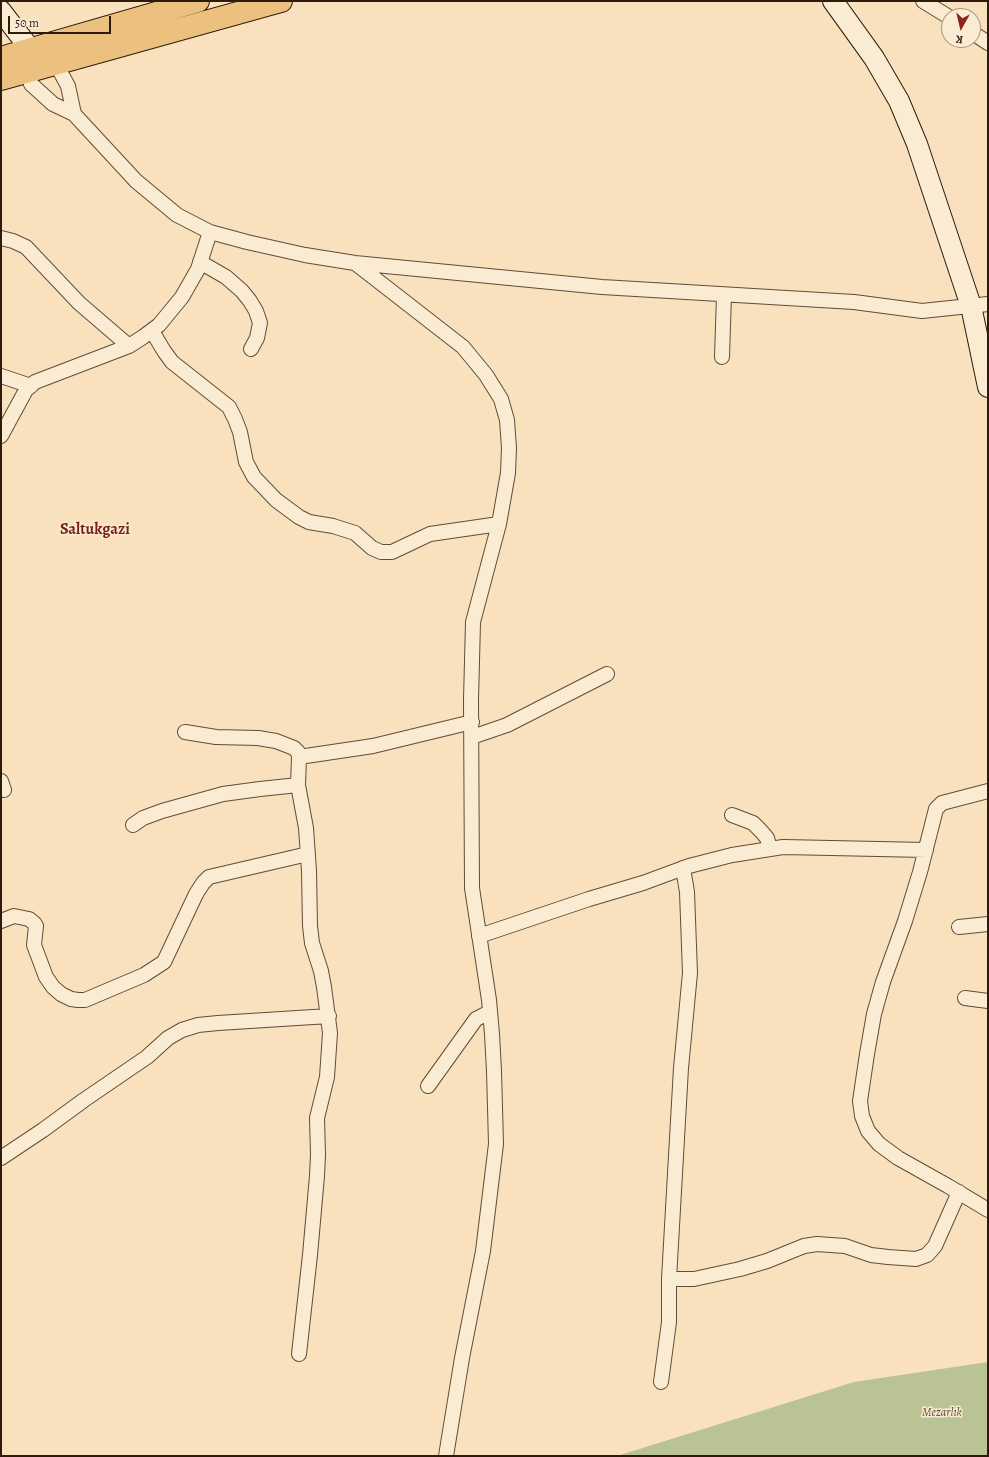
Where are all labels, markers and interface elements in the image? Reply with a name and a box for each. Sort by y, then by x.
scale bar [10,8,113,34]
north arrow [941,8,981,48]
text: 50 m [15,15,39,31]
text: K [955,31,964,47]
district label: Saltukgazi [60,520,130,540]
park label: Mezarlık [922,1406,962,1420]

